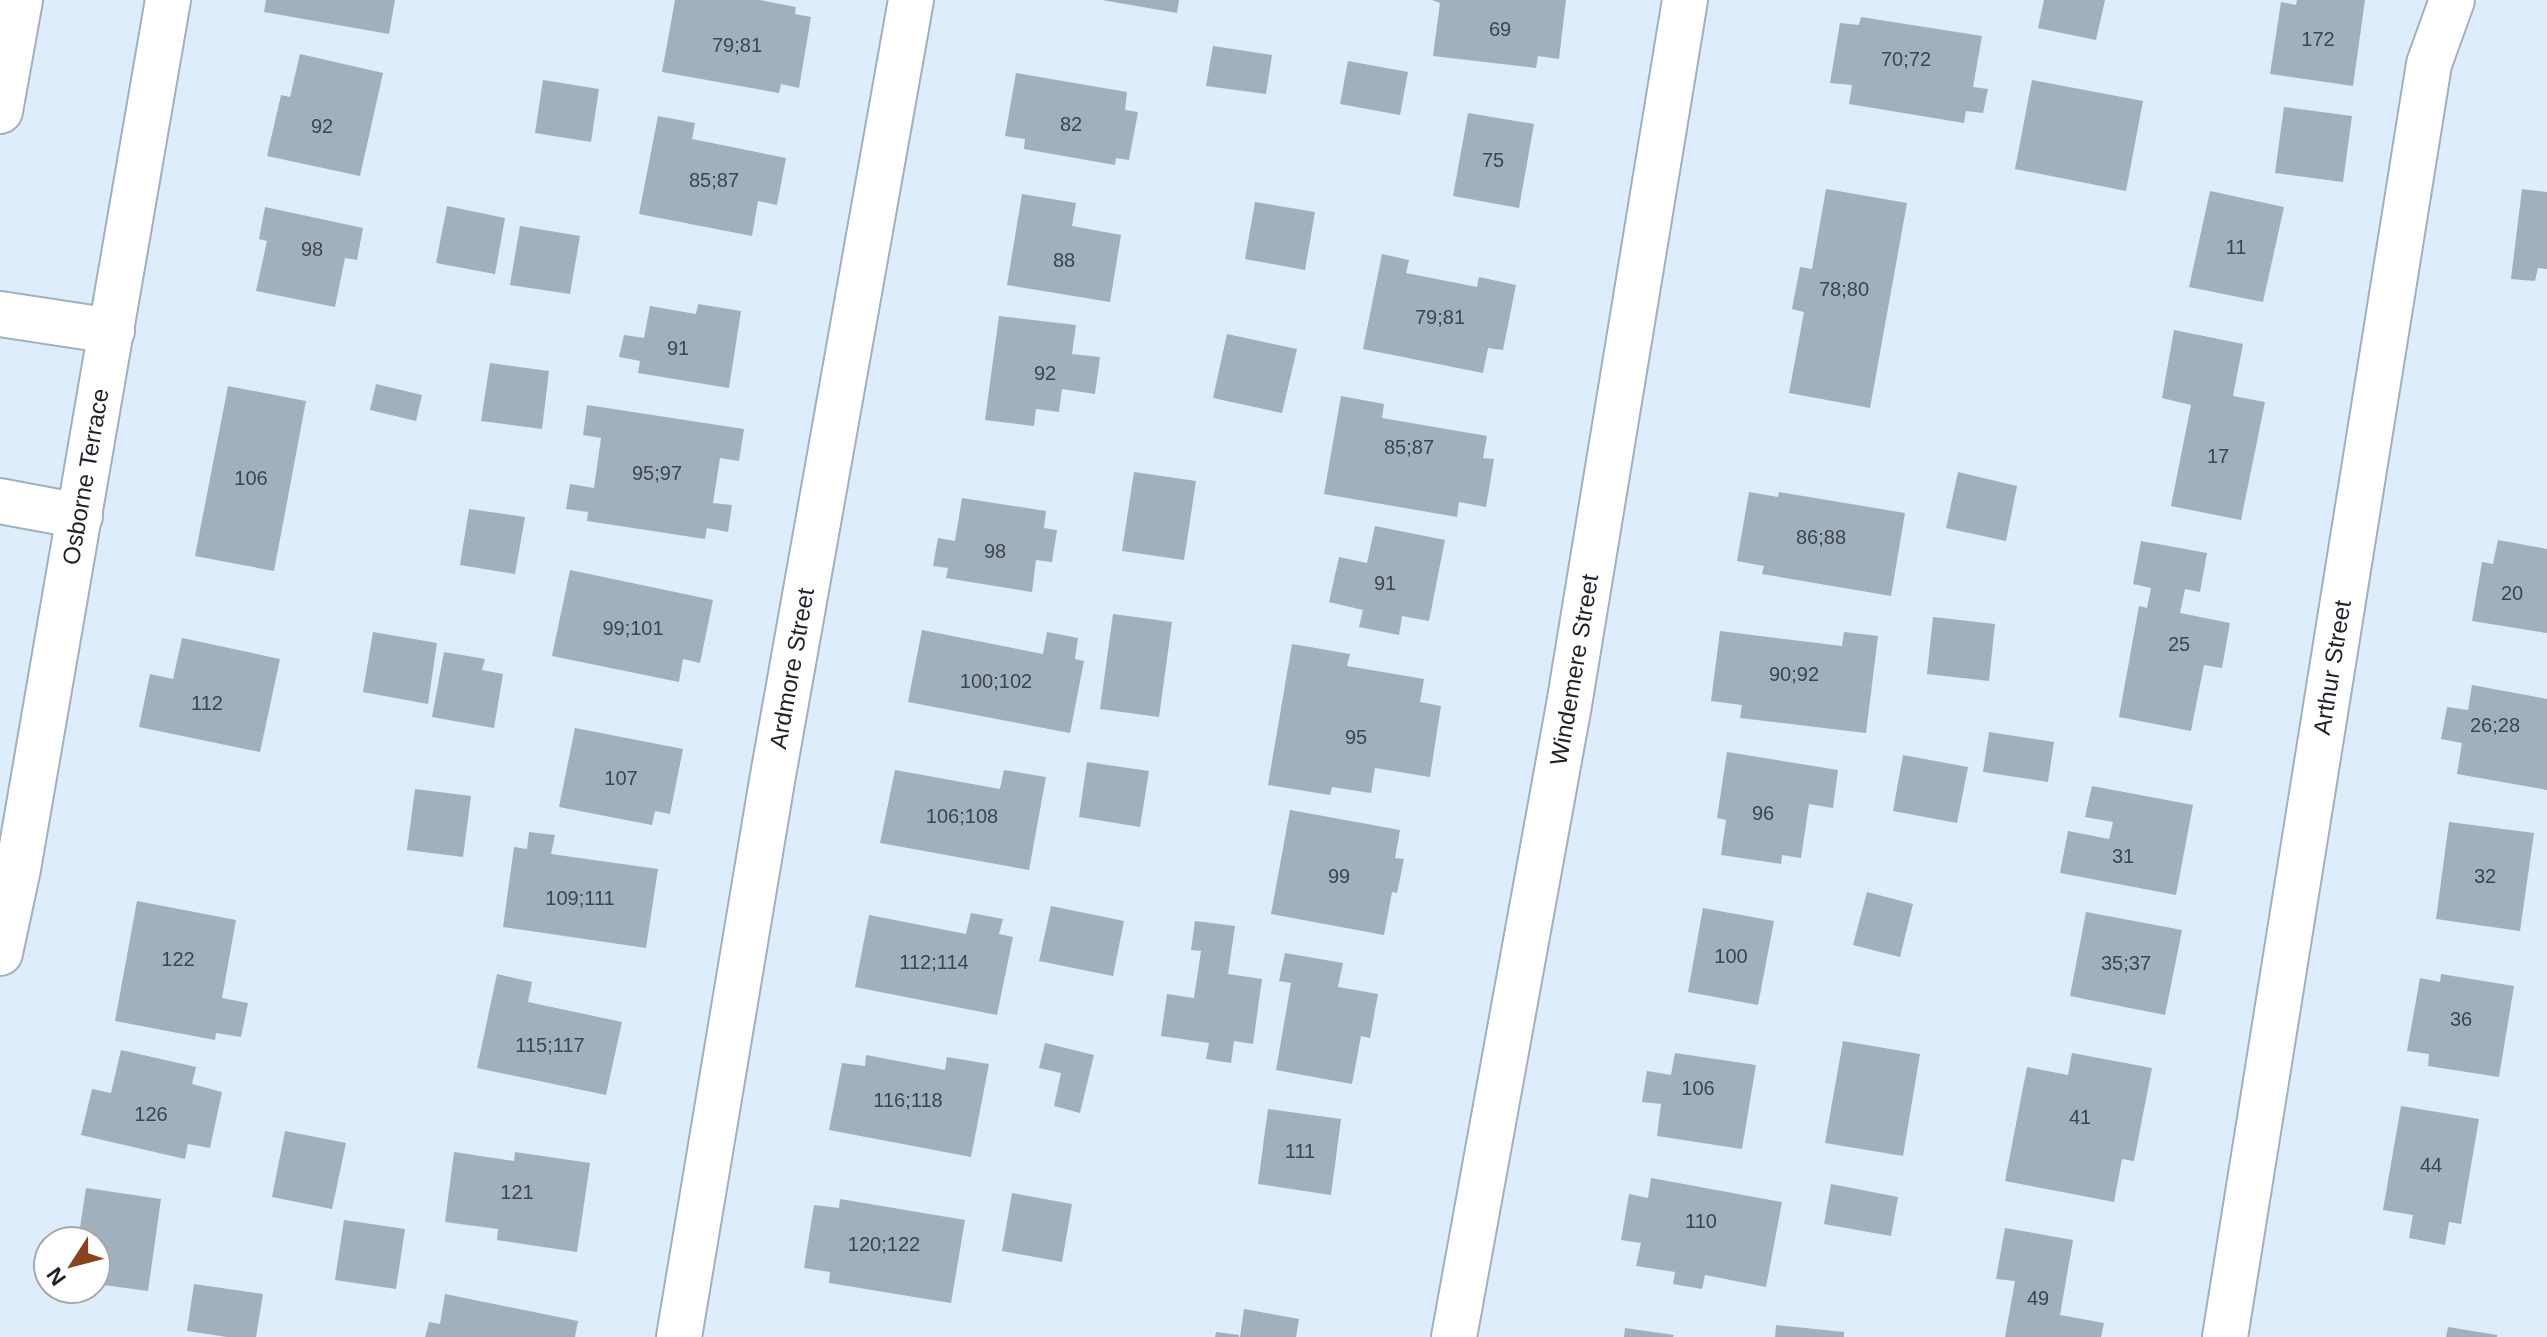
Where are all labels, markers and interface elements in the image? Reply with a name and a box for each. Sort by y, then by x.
house number: 69 [1489,18,1511,40]
house number: 172 [2301,28,2335,50]
house number: 79;81 [712,34,762,56]
house number: 70;72 [1881,48,1931,70]
house number: 82 [1060,113,1082,135]
house number: 92 [311,115,333,137]
house number: 75 [1482,149,1504,171]
house number: 85;87 [689,169,739,191]
house number: 11 [2226,236,2246,258]
house number: 98 [301,238,323,260]
house number: 88 [1053,249,1075,271]
house number: 78;80 [1819,278,1869,300]
house number: 79;81 [1415,306,1465,328]
house number: 91 [667,337,689,359]
house number: 92 [1034,362,1056,384]
street label: Osborne Terrace [57,386,114,567]
house number: 85;87 [1384,436,1434,458]
house number: 17 [2207,445,2229,467]
house number: 95;97 [632,462,682,484]
house number: 106 [234,467,268,489]
house number: 86;88 [1796,526,1846,548]
house number: 98 [984,540,1006,562]
house number: 91 [1374,572,1396,594]
street label: Windemere Street [1544,572,1603,767]
house number: 20 [2501,582,2523,604]
street label: Ardmore Street [764,586,819,751]
street label: Arthur Street [2308,598,2356,737]
house number: 99;101 [602,617,664,639]
house number: 25 [2168,633,2190,655]
house number: 90;92 [1769,663,1819,685]
house number: 100;102 [960,670,1032,692]
house number: 112 [191,692,223,714]
house number: 26;28 [2470,714,2520,736]
house number: 95 [1345,726,1367,748]
house number: 107 [604,767,638,789]
house number: 96 [1752,802,1774,824]
house number: 106;108 [926,805,998,827]
house number: 31 [2112,845,2134,867]
house number: 99 [1328,865,1350,887]
house number: 32 [2474,865,2496,887]
house number: 109;111 [545,887,615,909]
house number: 100 [1714,945,1748,967]
house number: 122 [161,948,195,970]
house number: 112;114 [899,951,969,973]
house number: 35;37 [2101,952,2151,974]
house number: 36 [2450,1008,2472,1030]
house number: 115;117 [515,1034,585,1056]
house number: 106 [1681,1077,1715,1099]
house number: 116;118 [873,1089,943,1111]
house number: 126 [134,1103,168,1125]
house number: 41 [2069,1106,2091,1128]
house number: 111 [1285,1140,1315,1162]
house number: 44 [2420,1154,2442,1176]
house number: 121 [500,1181,534,1203]
house number: 110 [1685,1210,1717,1232]
north arrow [32,1225,112,1305]
house number: 120;122 [848,1233,920,1255]
text: N [41,1263,71,1290]
house number: 49 [2027,1287,2049,1309]

